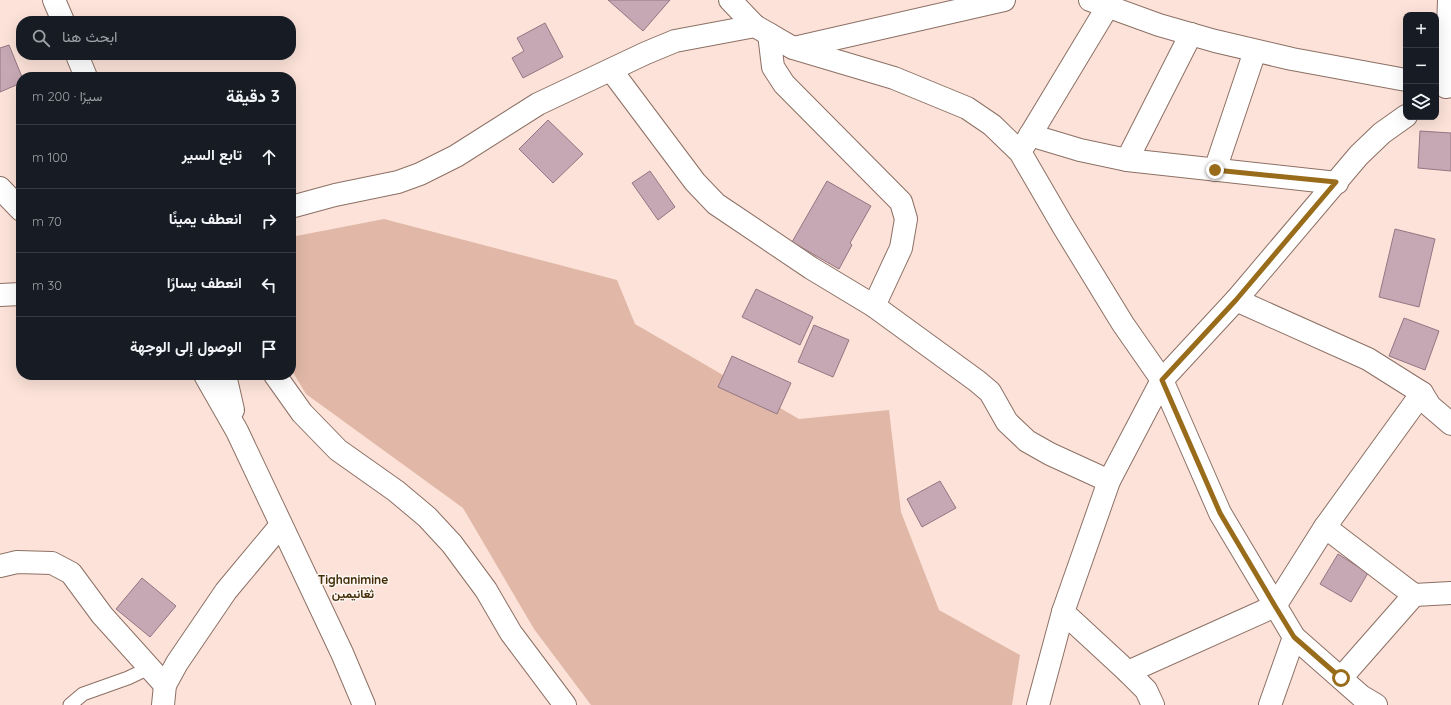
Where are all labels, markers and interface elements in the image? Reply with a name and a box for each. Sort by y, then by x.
map controls [1403,12,1439,120]
button: + [1403,12,1439,48]
search box [16,16,296,60]
icon: search [30,27,52,49]
text: ابحث هنا [62,27,118,46]
button: − [1403,48,1439,84]
button: layers [1403,84,1439,120]
text: 3 دقيقة [226,85,280,106]
text: سيرًا · 200 m [32,88,102,104]
text: تابع السير [182,145,242,164]
icon: ahead [258,146,280,168]
text: 100 m [32,149,68,165]
route end [1206,161,1224,179]
text: انعطف يمينًا [169,209,242,228]
icon: right [258,210,280,232]
text: 70 m [32,213,62,229]
text: انعطف يسارًا [167,273,242,292]
icon: left [258,274,280,296]
text: 30 m [32,277,62,293]
text: الوصول إلى الوجهة [130,337,242,356]
icon: arrive [258,338,280,360]
district label: Tighanimine ثغانيمين [318,572,388,601]
route start [1332,669,1350,687]

